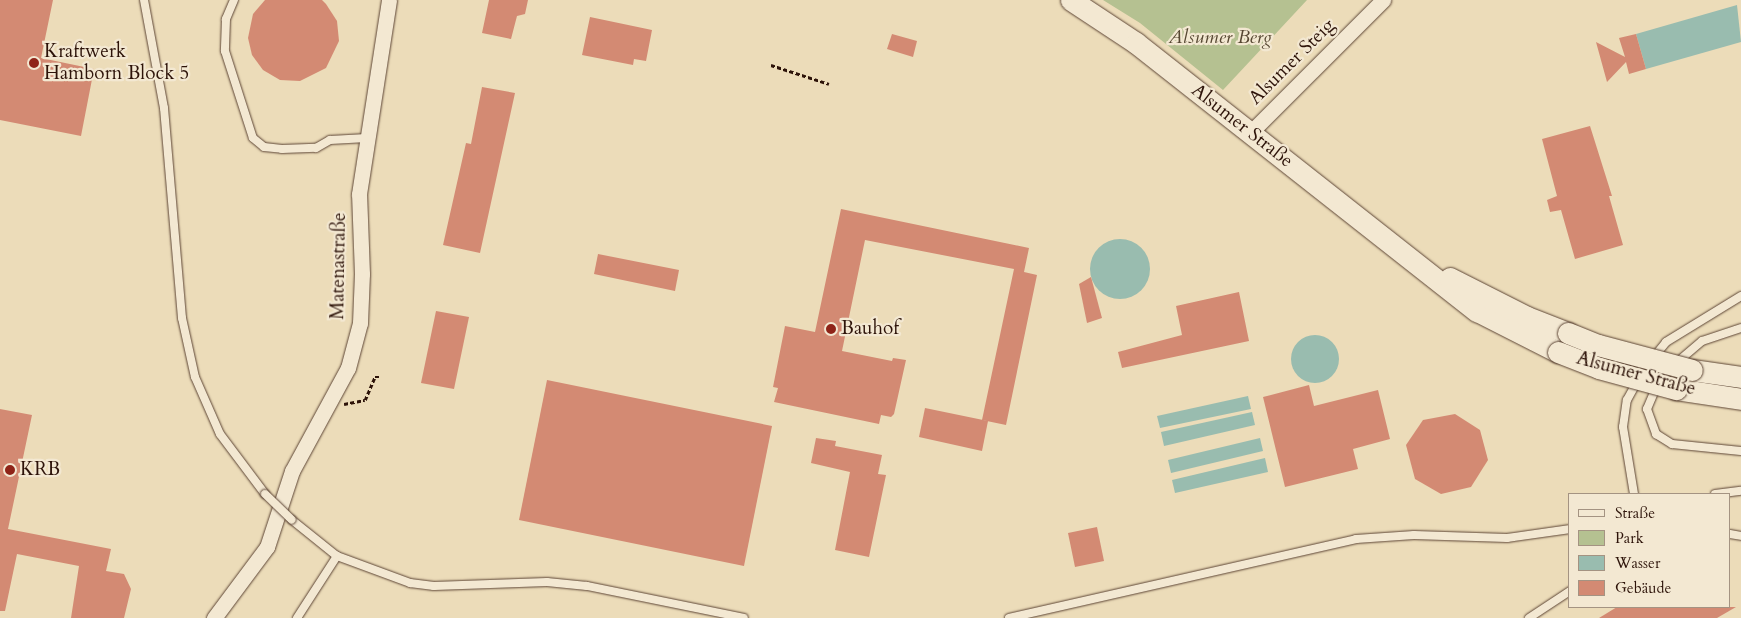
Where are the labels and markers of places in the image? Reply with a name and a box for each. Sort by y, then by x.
place label: Kraftwerk Hamborn Block 5 [44,41,189,85]
marker: Kraftwerk Hamborn Block 5 [28,57,40,69]
place label: Bauhof [841,318,899,340]
marker: Bauhof [825,323,837,335]
place label: KRB [20,459,60,481]
marker: KRB [4,464,16,476]

